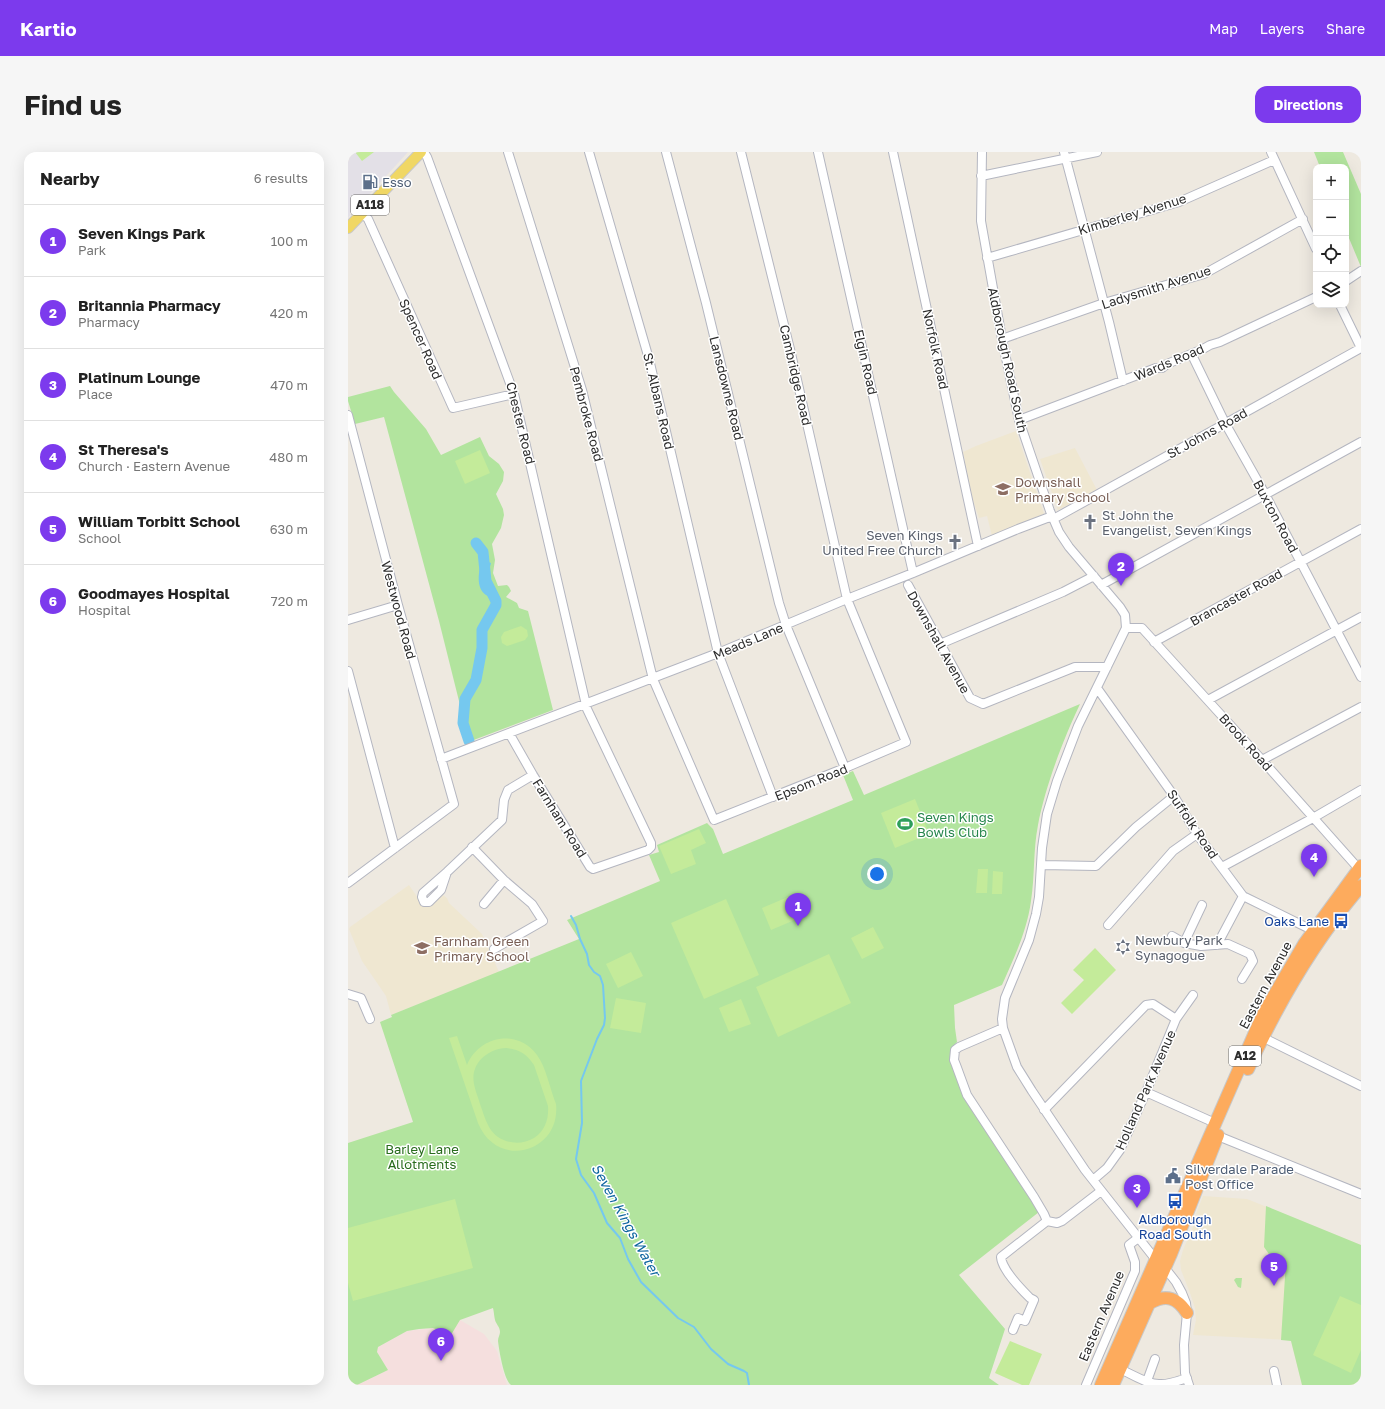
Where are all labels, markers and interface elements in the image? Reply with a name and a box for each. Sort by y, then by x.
text: Kartio [20,17,77,40]
text: Map [1209,20,1238,37]
text: Layers [1260,20,1304,37]
text: Share [1326,20,1365,37]
button: Directions [1255,86,1361,123]
text: Find us [24,88,122,121]
map controls [1313,164,1349,308]
button: + [1313,164,1349,200]
text: Nearby [40,168,100,189]
text: 6 results [254,170,308,186]
fuel station icon: Esso [361,173,379,191]
place label: Esso [382,174,412,190]
street label: Kimberley Avenue [1076,190,1188,238]
road number: A118 [351,195,389,215]
button: − [1313,200,1349,236]
text: Seven Kings Park [78,224,206,242]
text: 1 [50,233,56,249]
text: 100 m [271,233,308,249]
button: locate [1313,236,1349,272]
text: Park [78,242,106,258]
street label: Ladysmith Avenue [1099,262,1213,312]
button: layers [1313,272,1349,308]
street label: Aldborough Road South [985,286,1031,434]
text: Britannia Pharmacy [78,296,221,314]
street label: Spencer Road [396,296,446,382]
text: 2 [49,305,57,321]
text: 420 m [270,305,308,321]
street label: Norfolk Road [920,307,952,391]
text: Pharmacy [78,314,140,330]
street label: Cambridge Road [777,323,815,427]
street label: Elgin Road [851,328,881,396]
street label: Lansdowne Road [706,334,748,442]
street label: Wards Road [1132,340,1206,384]
street label: St. Albans Road [640,351,678,451]
street label: Pembroke Road [567,365,607,463]
text: Platinum Lounge [78,368,200,386]
text: 3 [49,377,57,393]
text: 470 m [270,377,308,393]
street label: Chester Road [503,380,539,466]
text: Place [78,386,113,402]
street label: St Johns Road [1164,404,1250,462]
text: St Theresa's [78,440,169,458]
text: 4 [49,449,57,465]
text: 480 m [269,449,308,465]
text: Church · Eastern Avenue [78,458,230,474]
place label: Downshall Primary School [1015,474,1110,505]
street label: Buxton Road [1250,477,1302,555]
school or university icon: Downshall Primary School [994,480,1012,498]
place label: St John the Evangelist, Seven Kings [1102,507,1252,538]
text: William Torbitt School [78,512,240,530]
church icon: St John the Evangelist, Seven Kings [1081,513,1099,531]
text: 5 [49,521,57,537]
text: 630 m [270,521,308,537]
place label: Seven Kings United Free Church [822,527,943,558]
text: School [78,530,121,546]
church icon: Seven Kings United Free Church [946,533,964,551]
pin: 2 [1108,553,1134,586]
street label: Westwood Road [378,559,420,661]
street label: Brancaster Road [1187,565,1285,629]
text: Goodmayes Hospital [78,584,229,602]
street label: Downshall Avenue [904,588,974,696]
text: 6 [49,593,57,609]
text: 720 m [271,593,308,609]
text: Hospital [78,602,131,618]
street label: Meads Lane [711,619,785,663]
street label: Brook Road [1216,710,1276,774]
street label: Epsom Road [772,760,850,804]
street label: Farnham Road [529,776,591,860]
street label: Suffolk Road [1164,786,1222,862]
place label: Seven Kings Bowls Club [917,809,994,840]
sports icon: Seven Kings Bowls Club [896,815,914,833]
pin: 4 [1301,844,1327,877]
your location [867,864,887,884]
pin: 1 [785,893,811,926]
bus stop icon: Oaks Lane [1332,912,1350,930]
place label: Oaks Lane [1264,913,1329,929]
place label: Newbury Park Synagogue [1135,932,1223,963]
place label: Farnham Green Primary School [434,933,529,964]
synagogue icon: Newbury Park Synagogue [1114,938,1132,956]
street label: Eastern Avenue [1235,938,1295,1032]
school or university icon: Farnham Green Primary School [413,939,431,957]
street label: Holland Park Avenue [1111,1027,1179,1153]
road number: A12 [1229,1046,1261,1066]
park label: Barley Lane Allotments [385,1141,459,1172]
water label: Seven Kings Water [588,1161,666,1281]
place label: Silverdale Parade Post Office [1185,1161,1294,1192]
public building icon: Silverdale Parade Post Office [1164,1167,1182,1185]
pin: 3 [1124,1175,1150,1208]
bus stop icon: Aldborough Road South [1166,1192,1184,1210]
place label: Aldborough Road South [1139,1211,1211,1242]
pin: 5 [1261,1253,1287,1286]
street label: Eastern Avenue [1075,1268,1127,1364]
pin: 6 [428,1328,454,1361]

